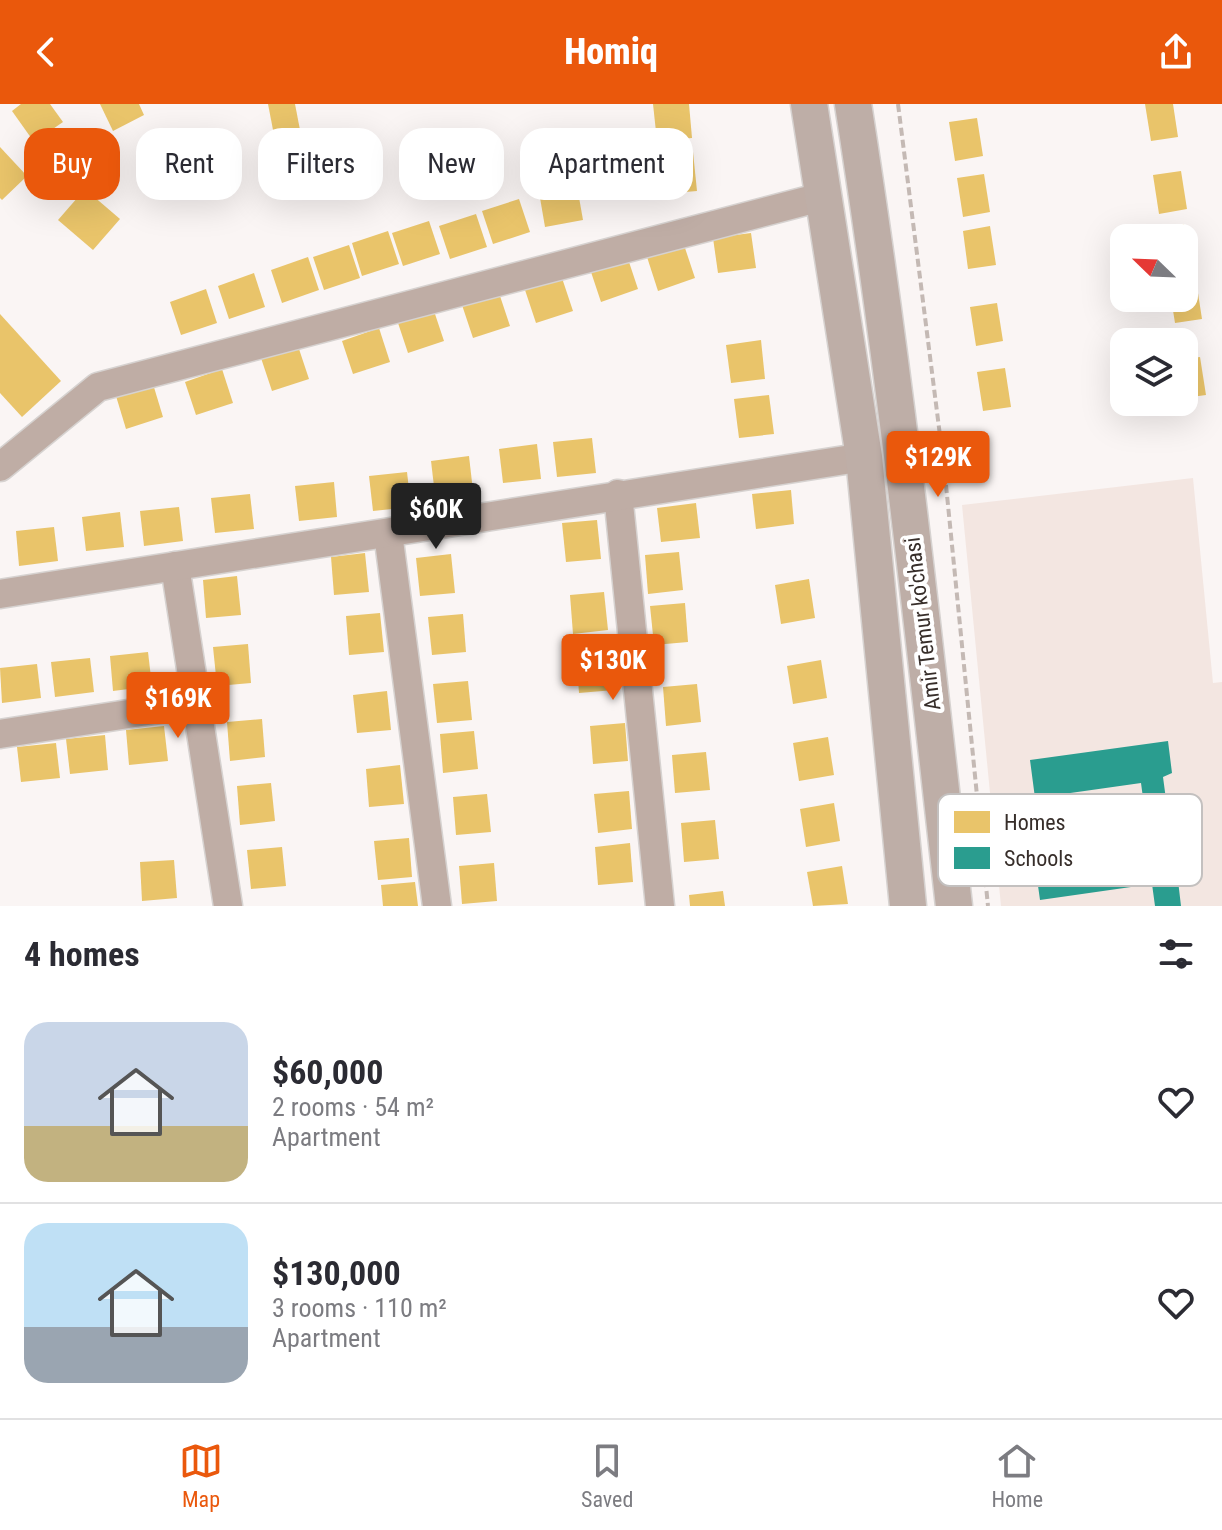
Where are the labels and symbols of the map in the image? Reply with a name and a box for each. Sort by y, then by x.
north arrow [1110,224,1198,312]
pin: $129K [882,431,994,499]
pin: $60K [389,483,483,551]
street label: Amir Temur ko'chasi [899,536,946,712]
pin: $130K [557,634,669,702]
pin: $169K [122,672,234,740]
legend [938,794,1202,886]
text: Homes [1004,810,1066,835]
text: Schools [1004,846,1073,871]

